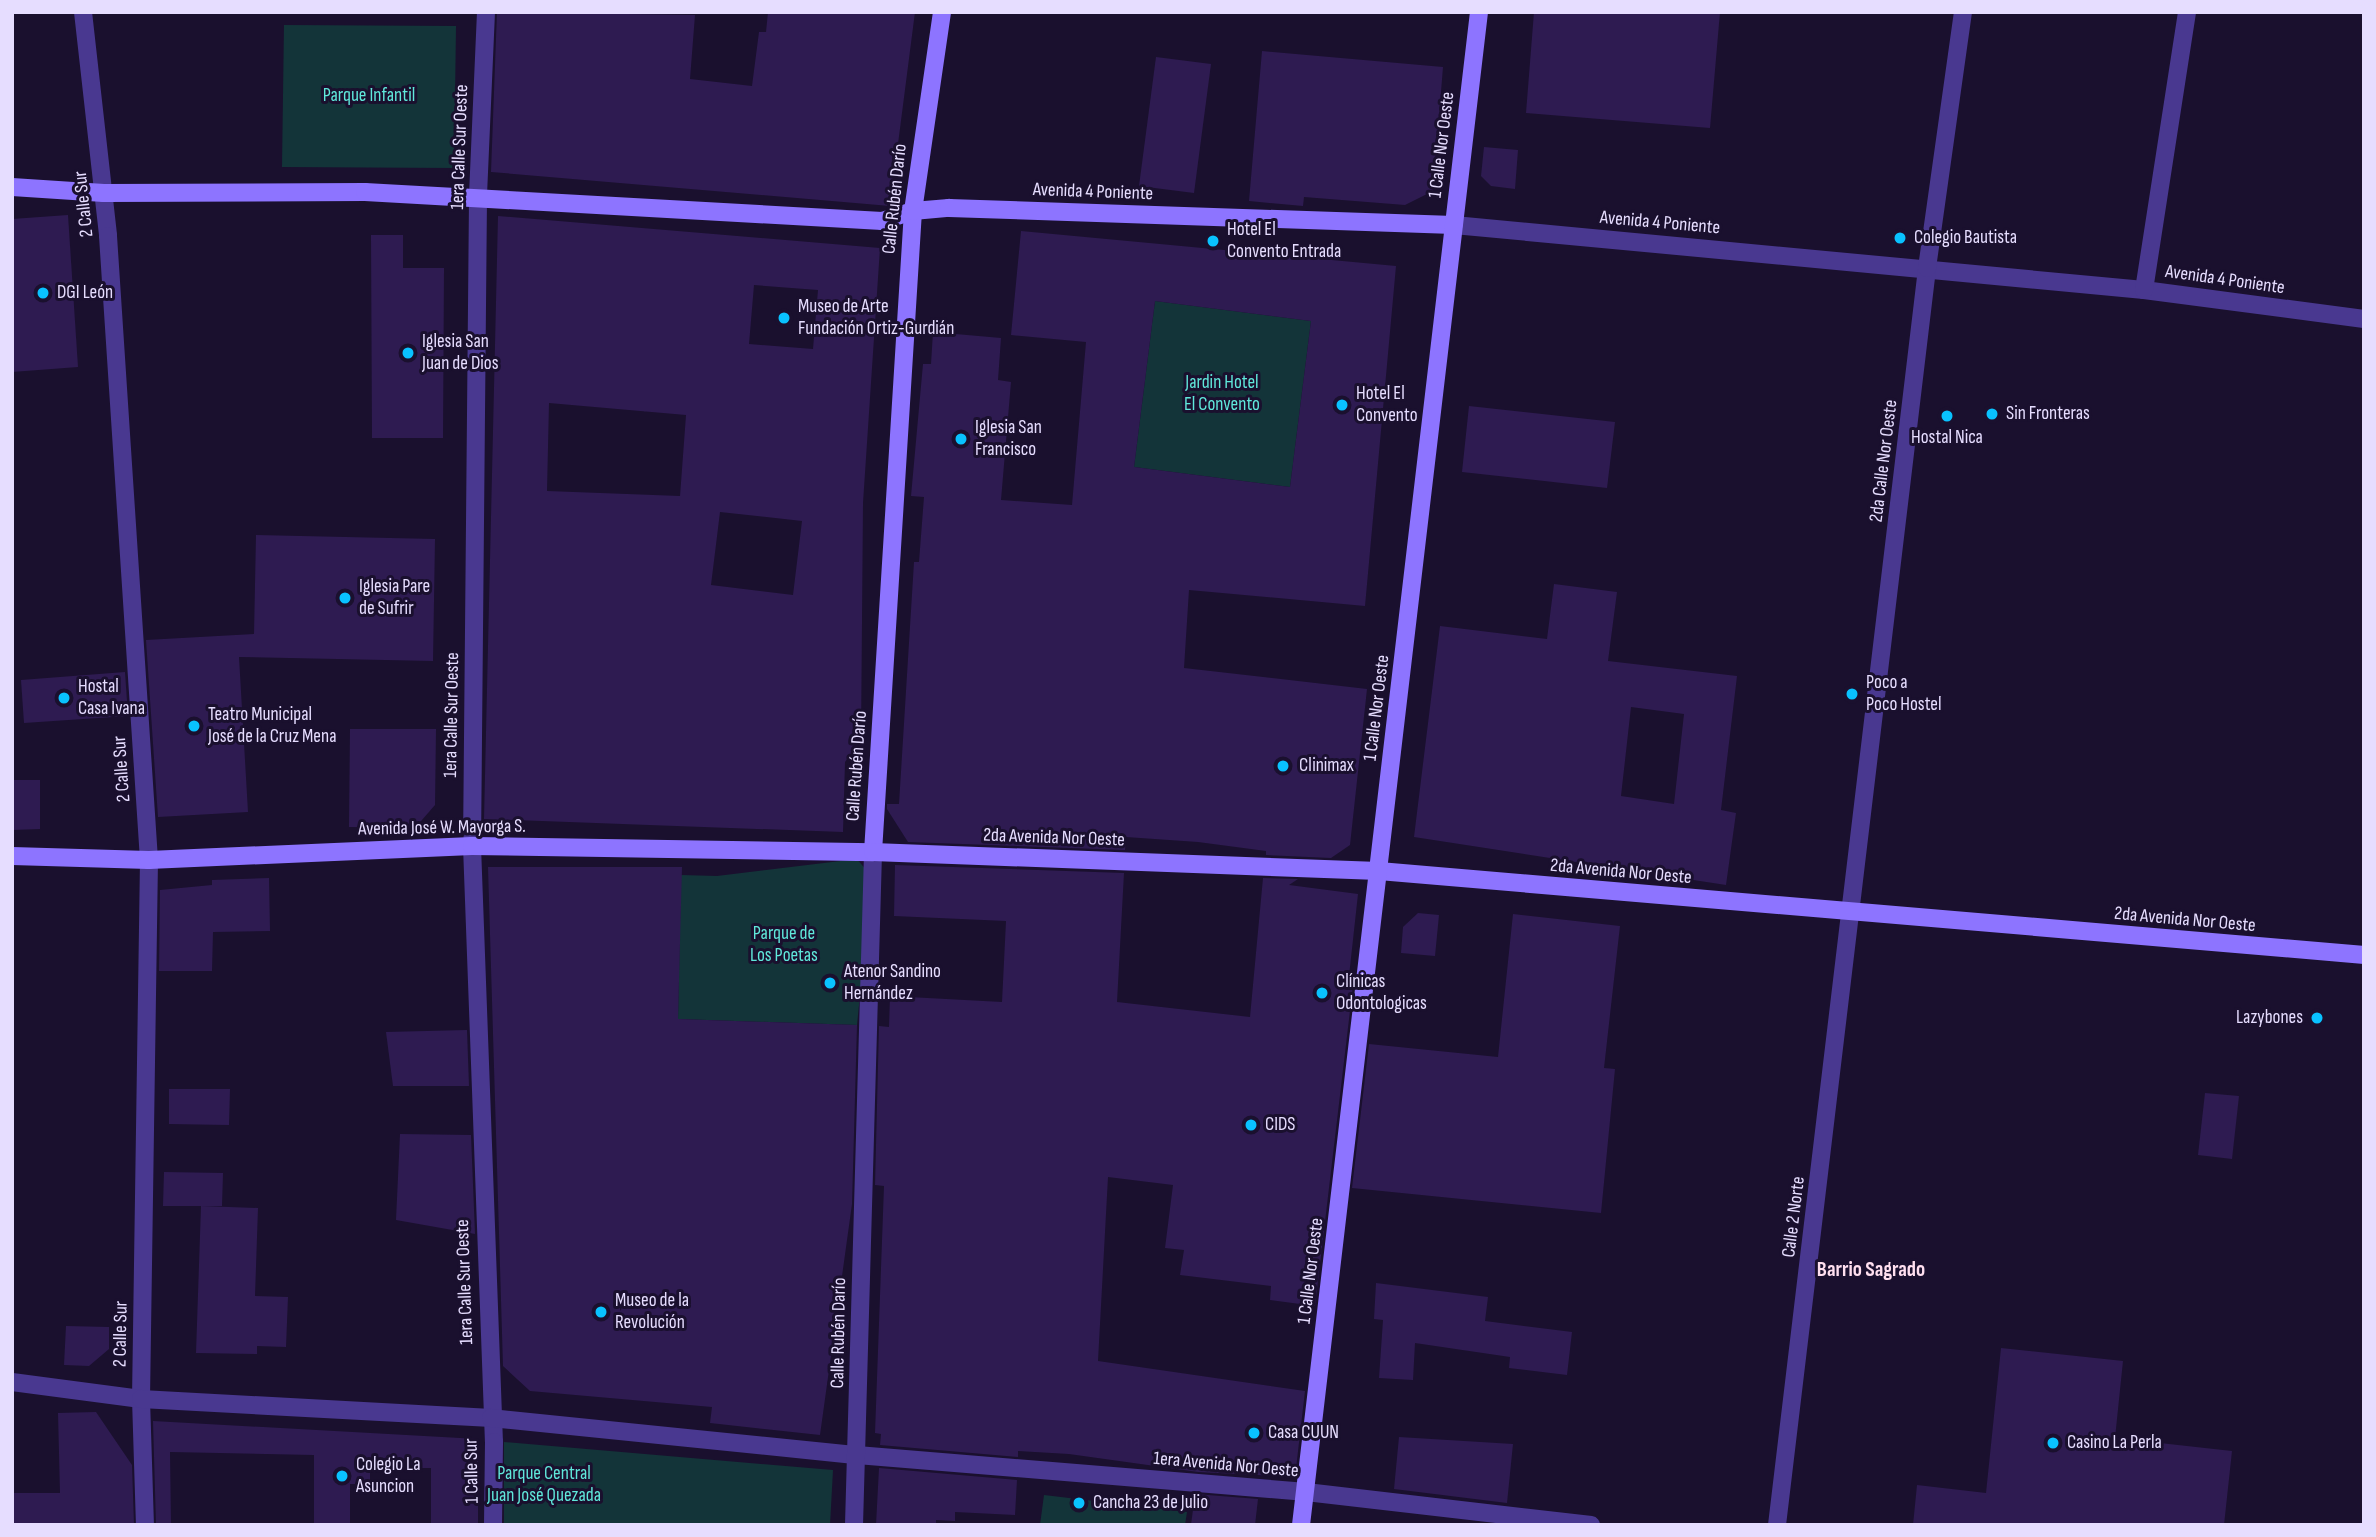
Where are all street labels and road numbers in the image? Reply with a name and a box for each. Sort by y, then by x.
street label: 1era Calle Sur Oeste [446,84,474,210]
street label: 1 Calle Nor Oeste [1424,91,1460,199]
street label: Calle Rubén Darío [878,143,912,255]
street label: 2 Calle Sur [69,170,99,238]
street label: Avenida 4 Poniente [1032,179,1154,205]
street label: Avenida 4 Poniente [1599,206,1721,240]
street label: Avenida 4 Poniente [2164,260,2286,300]
street label: 2da Calle Nor Oeste [1865,398,1903,524]
street label: 1era Calle Sur Oeste [440,652,464,778]
street label: 1 Calle Nor Oeste [1359,654,1395,762]
street label: Calle Rubén Darío [842,710,872,822]
street label: 2 Calle Sur [108,735,136,803]
street label: Avenida José W. Mayorga S. [358,815,526,841]
street label: 2da Avenida Nor Oeste [983,824,1125,852]
street label: 2da Avenida Nor Oeste [1549,854,1693,890]
street label: 2da Avenida Nor Oeste [2113,902,2257,938]
street label: Calle 2 Norte [1778,1175,1810,1259]
street label: 1 Calle Nor Oeste [1293,1217,1329,1325]
street label: 1era Calle Sur Oeste [451,1219,479,1345]
street label: Calle Rubén Darío [827,1277,851,1389]
street label: 2 Calle Sur [109,1301,133,1367]
street label: 1 Calle Sur [460,1438,484,1504]
street label: 1era Avenida Nor Oeste [1152,1447,1300,1483]

